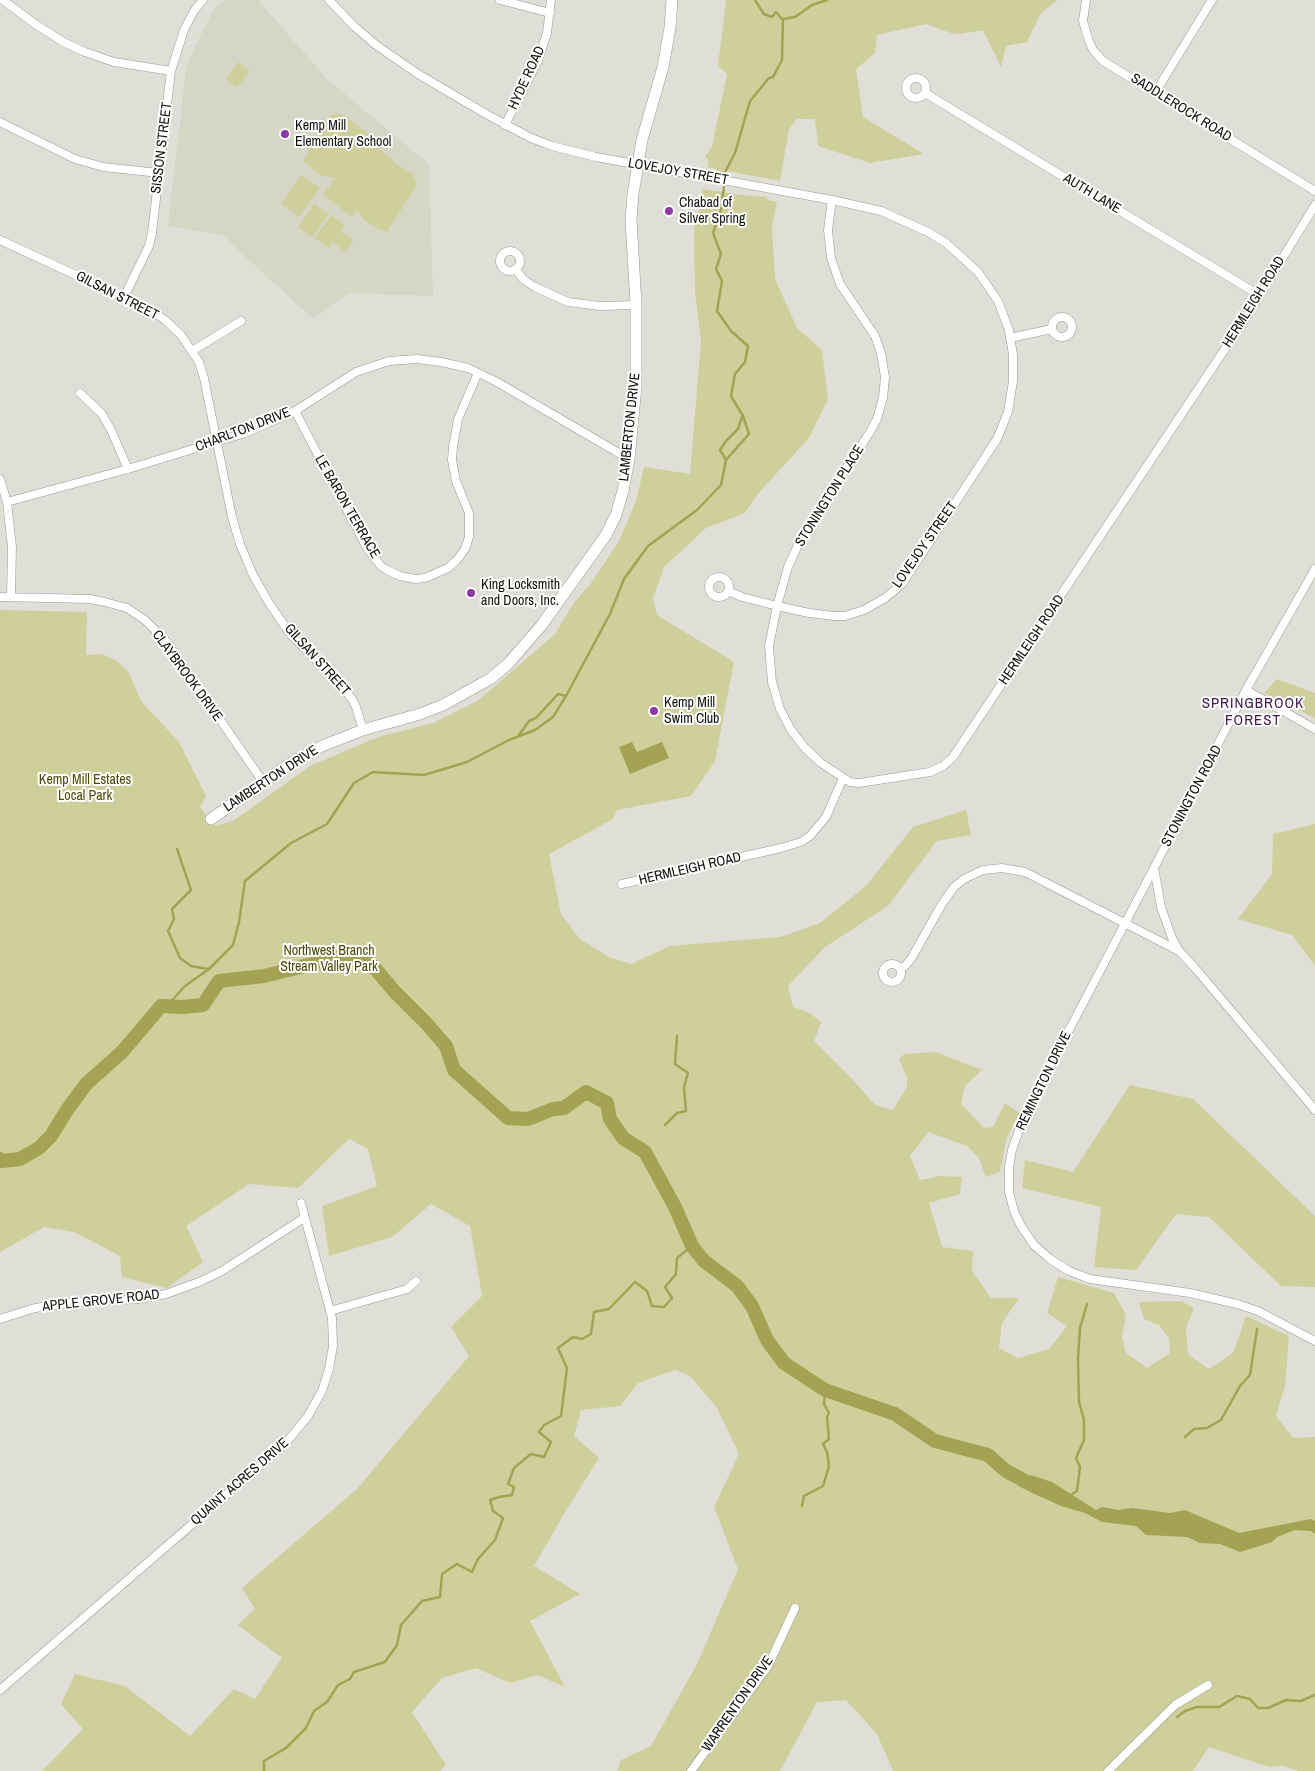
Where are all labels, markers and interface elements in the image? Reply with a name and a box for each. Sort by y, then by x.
street label: HYDE ROAD [505,44,549,112]
street label: SADDLEROCK ROAD [1128,70,1234,146]
street label: SISSON STREET [148,101,176,195]
place label: Kemp Mill Elementary School [295,118,391,150]
marker: Kemp Mill Elementary School [279,128,291,140]
street label: LOVEJOY STREET [627,155,729,189]
street label: AUTH LANE [1060,170,1124,218]
place label: Chabad of Silver Spring [679,195,745,228]
marker: Chabad of Silver Spring [663,205,675,217]
street label: HERMLEIGH ROAD [1219,253,1289,351]
street label: GILSAN STREET [73,268,161,324]
street label: LAMBERTON DRIVE [616,372,644,482]
street label: CHARLTON DRIVE [193,404,293,456]
street label: STONINGTON PLACE [792,442,868,550]
street label: LE BARON TERRACE [311,453,383,561]
street label: LOVEJOY STREET [889,499,961,591]
place label: King Locksmith and Doors, Inc. [481,577,560,610]
marker: King Locksmith and Doors, Inc. [465,587,477,599]
street label: HERMLEIGH ROAD [996,592,1068,688]
street label: GILSAN STREET [280,621,354,699]
street label: CLAYBROOK DRIVE [148,627,226,725]
place label: Kemp Mill Swim Club [664,695,719,728]
district label: SPRINGBROOK FOREST [1200,695,1306,730]
marker: Kemp Mill Swim Club [648,705,660,717]
street label: LAMBERTON DRIVE [221,742,321,816]
street label: STONINGTON ROAD [1158,742,1226,850]
park label: Kemp Mill Estates Local Park [39,772,131,804]
street label: HERMLEIGH ROAD [637,849,743,889]
park label: Northwest Branch Stream Valley Park [280,943,378,976]
street label: REMINGTON DRIVE [1013,1029,1075,1133]
street label: APPLE GROVE ROAD [41,1286,161,1316]
street label: QUAINT ACRES DRIVE [188,1435,292,1529]
street label: WARRENTON DRIVE [699,1653,777,1755]

